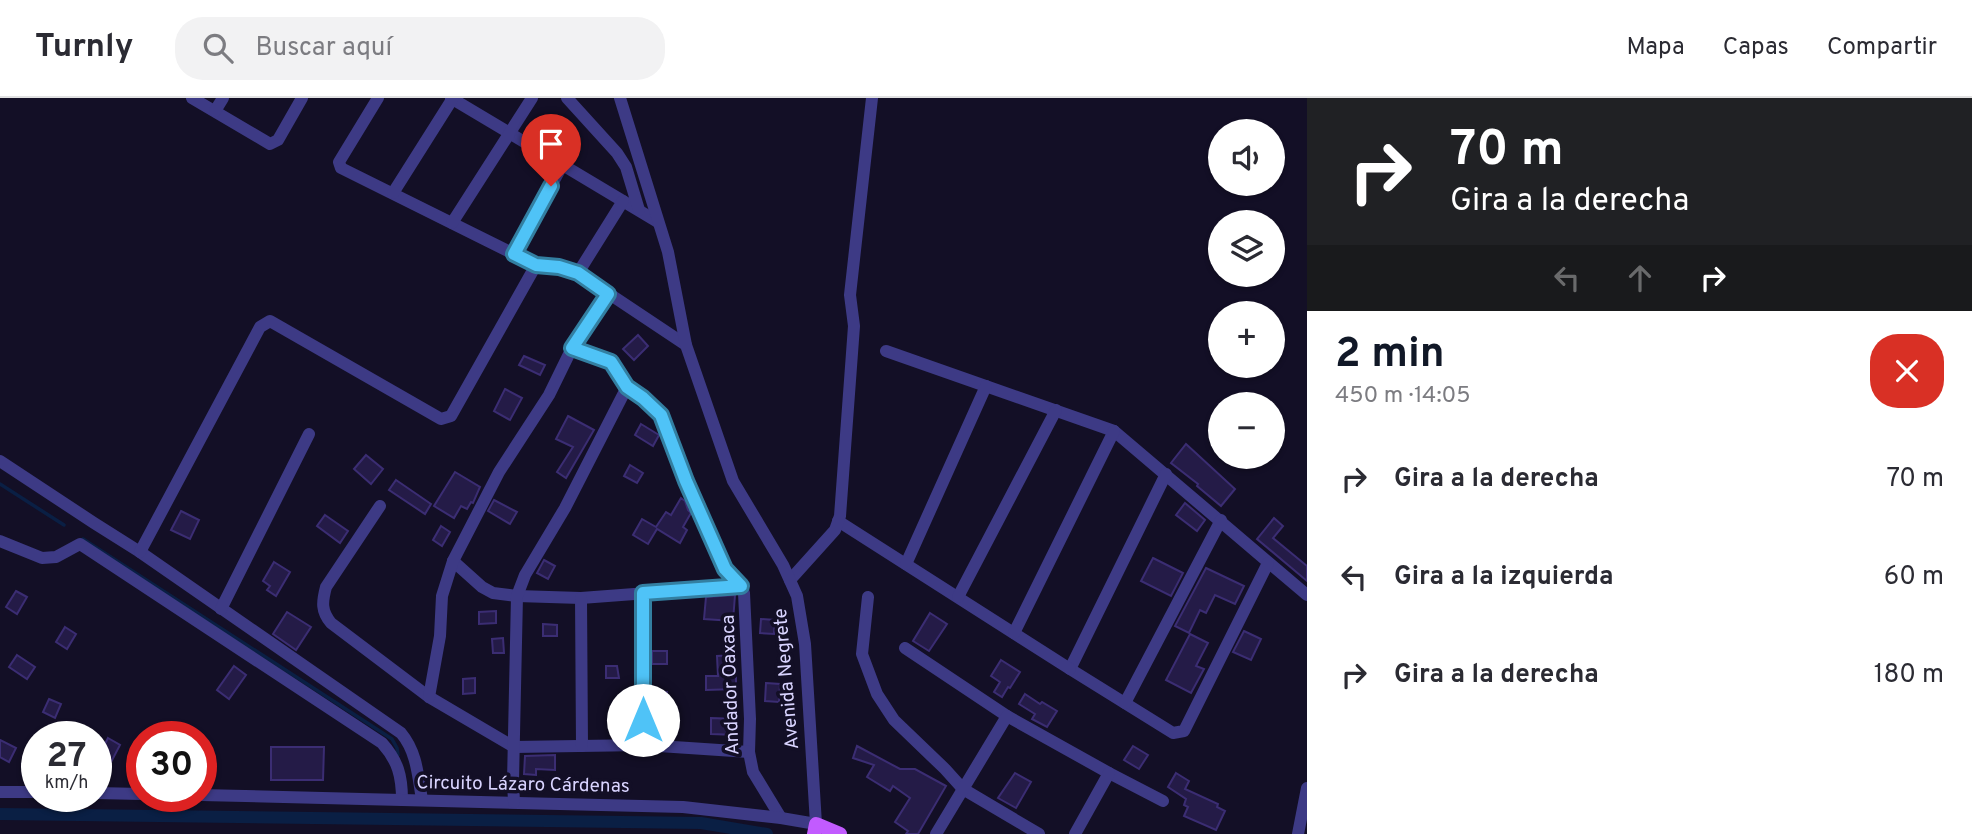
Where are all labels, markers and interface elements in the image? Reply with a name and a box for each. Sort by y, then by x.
search box [175,17,665,80]
text: Turnly [35,27,133,69]
icon: search [199,29,237,67]
text: Buscar aquí [255,32,392,65]
text: Mapa [1627,33,1685,63]
text: Capas [1723,33,1789,63]
text: Compartir [1827,33,1937,63]
pin [521,114,581,186]
map controls [1208,119,1285,469]
button: sound [1208,119,1285,196]
text: 70 m [1450,121,1564,183]
icon: arrive [532,125,570,163]
icon: right [1335,126,1426,217]
text: Gira a la derecha [1450,182,1689,222]
button: layers [1208,210,1285,287]
icon: left [1548,259,1586,297]
icon: ahead [1621,259,1659,297]
icon: right [1694,259,1732,297]
button: + [1208,301,1285,378]
text: 2 min [1335,329,1445,382]
button: close [1870,334,1944,408]
text: 450 m · 14:05 [1335,382,1471,411]
button: − [1208,392,1285,469]
icon: right [1335,460,1373,498]
text: Gira a la derecha [1394,463,1599,496]
text: 70 m [1886,463,1944,496]
icon: left [1335,558,1373,596]
text: Gira a la izquierda [1394,561,1613,594]
text: 60 m [1884,561,1944,594]
street label: Avenida Negrete [769,607,805,750]
street label: Andador Oaxaca [717,614,745,756]
icon: right [1335,656,1373,694]
text: Gira a la derecha [1394,659,1599,692]
text: 180 m [1874,659,1944,692]
position arrow [606,683,680,757]
speed limit sign: 30 [126,721,217,812]
text: 27 [47,735,86,779]
street label: Circuito Lázaro Cárdenas [416,771,630,799]
text: km/h [45,772,88,795]

